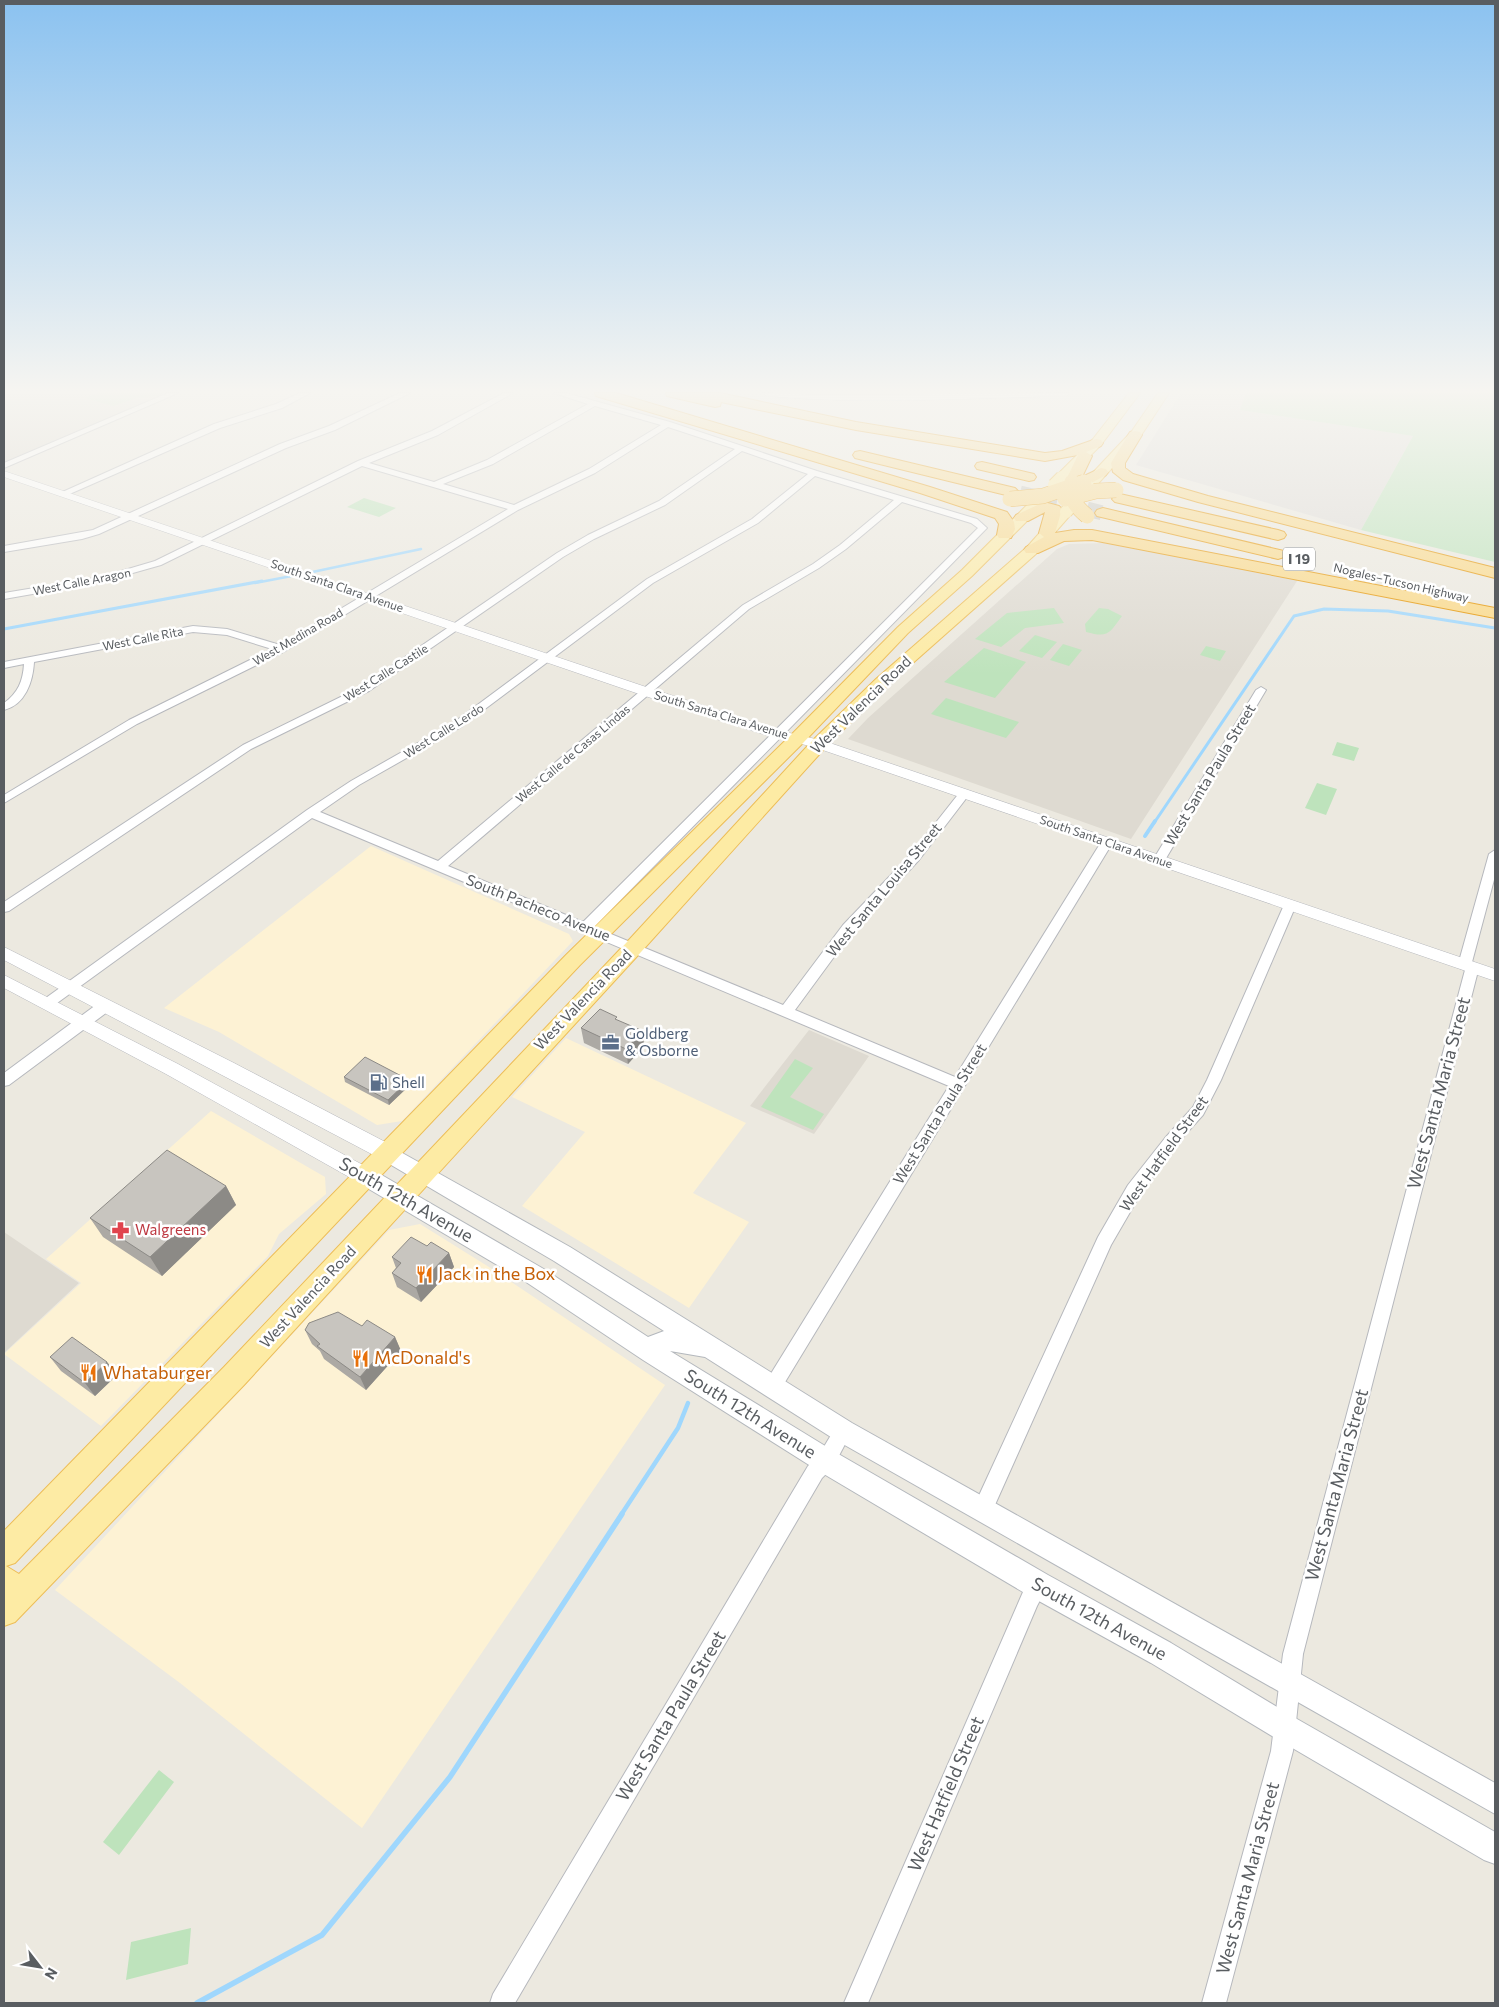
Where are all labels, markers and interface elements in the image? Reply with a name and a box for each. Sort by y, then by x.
road number: I 19 [1283,548,1315,570]
street label: South Santa Clara Avenue [269,556,406,614]
street label: Nogales–Tucson Highway [1332,560,1470,604]
street label: West Calle Aragon [32,565,132,597]
street label: West Medina Road [250,605,345,668]
street label: West Calle Rita [101,623,184,653]
street label: West Calle Castile [341,641,430,704]
street label: West Valencia Road [806,652,914,757]
street label: South Santa Clara Avenue [653,687,790,741]
street label: West Calle Lerdo [401,700,486,760]
street label: West Santa Paula Street [1160,700,1259,849]
street label: West Calle de Casas Lindas [512,701,632,805]
street label: South Santa Clara Avenue [1038,812,1175,870]
street label: West Santa Louisa Street [822,819,945,960]
street label: South Pacheco Avenue [464,870,613,944]
street label: West Valencia Road [530,945,635,1053]
street label: West Santa Maria Street [1402,994,1474,1191]
place label: Goldberg & Osborne [625,1024,698,1059]
office icon: Goldberg & Osborne [601,1033,621,1053]
street label: West Santa Paula Street [888,1040,990,1187]
fuel station icon: Shell [368,1073,388,1093]
place label: Shell [392,1073,425,1091]
street label: West Hatfield Street [1115,1092,1211,1215]
street label: South 12th Avenue [335,1152,478,1246]
pharmacy icon: Walgreens [111,1220,131,1240]
place label: Walgreens [135,1220,206,1238]
street label: West Valencia Road [255,1242,359,1351]
place label: Jack in the Box [438,1262,556,1284]
restaurant icon: Jack in the Box [414,1264,434,1284]
place label: McDonald's [374,1346,471,1368]
restaurant icon: McDonald's [350,1348,370,1368]
place label: Whataburger [103,1361,212,1383]
restaurant icon: Whataburger [79,1363,99,1383]
street label: South 12th Avenue [681,1364,821,1463]
street label: West Santa Maria Street [1300,1386,1372,1583]
street label: South 12th Avenue [1028,1572,1171,1664]
street label: West Santa Paula Street [610,1626,730,1805]
street label: West Hatfield Street [902,1713,988,1874]
street label: West Santa Maria Street [1211,1779,1283,1976]
north arrow [15,1942,65,1992]
text: N [42,1965,62,1983]

